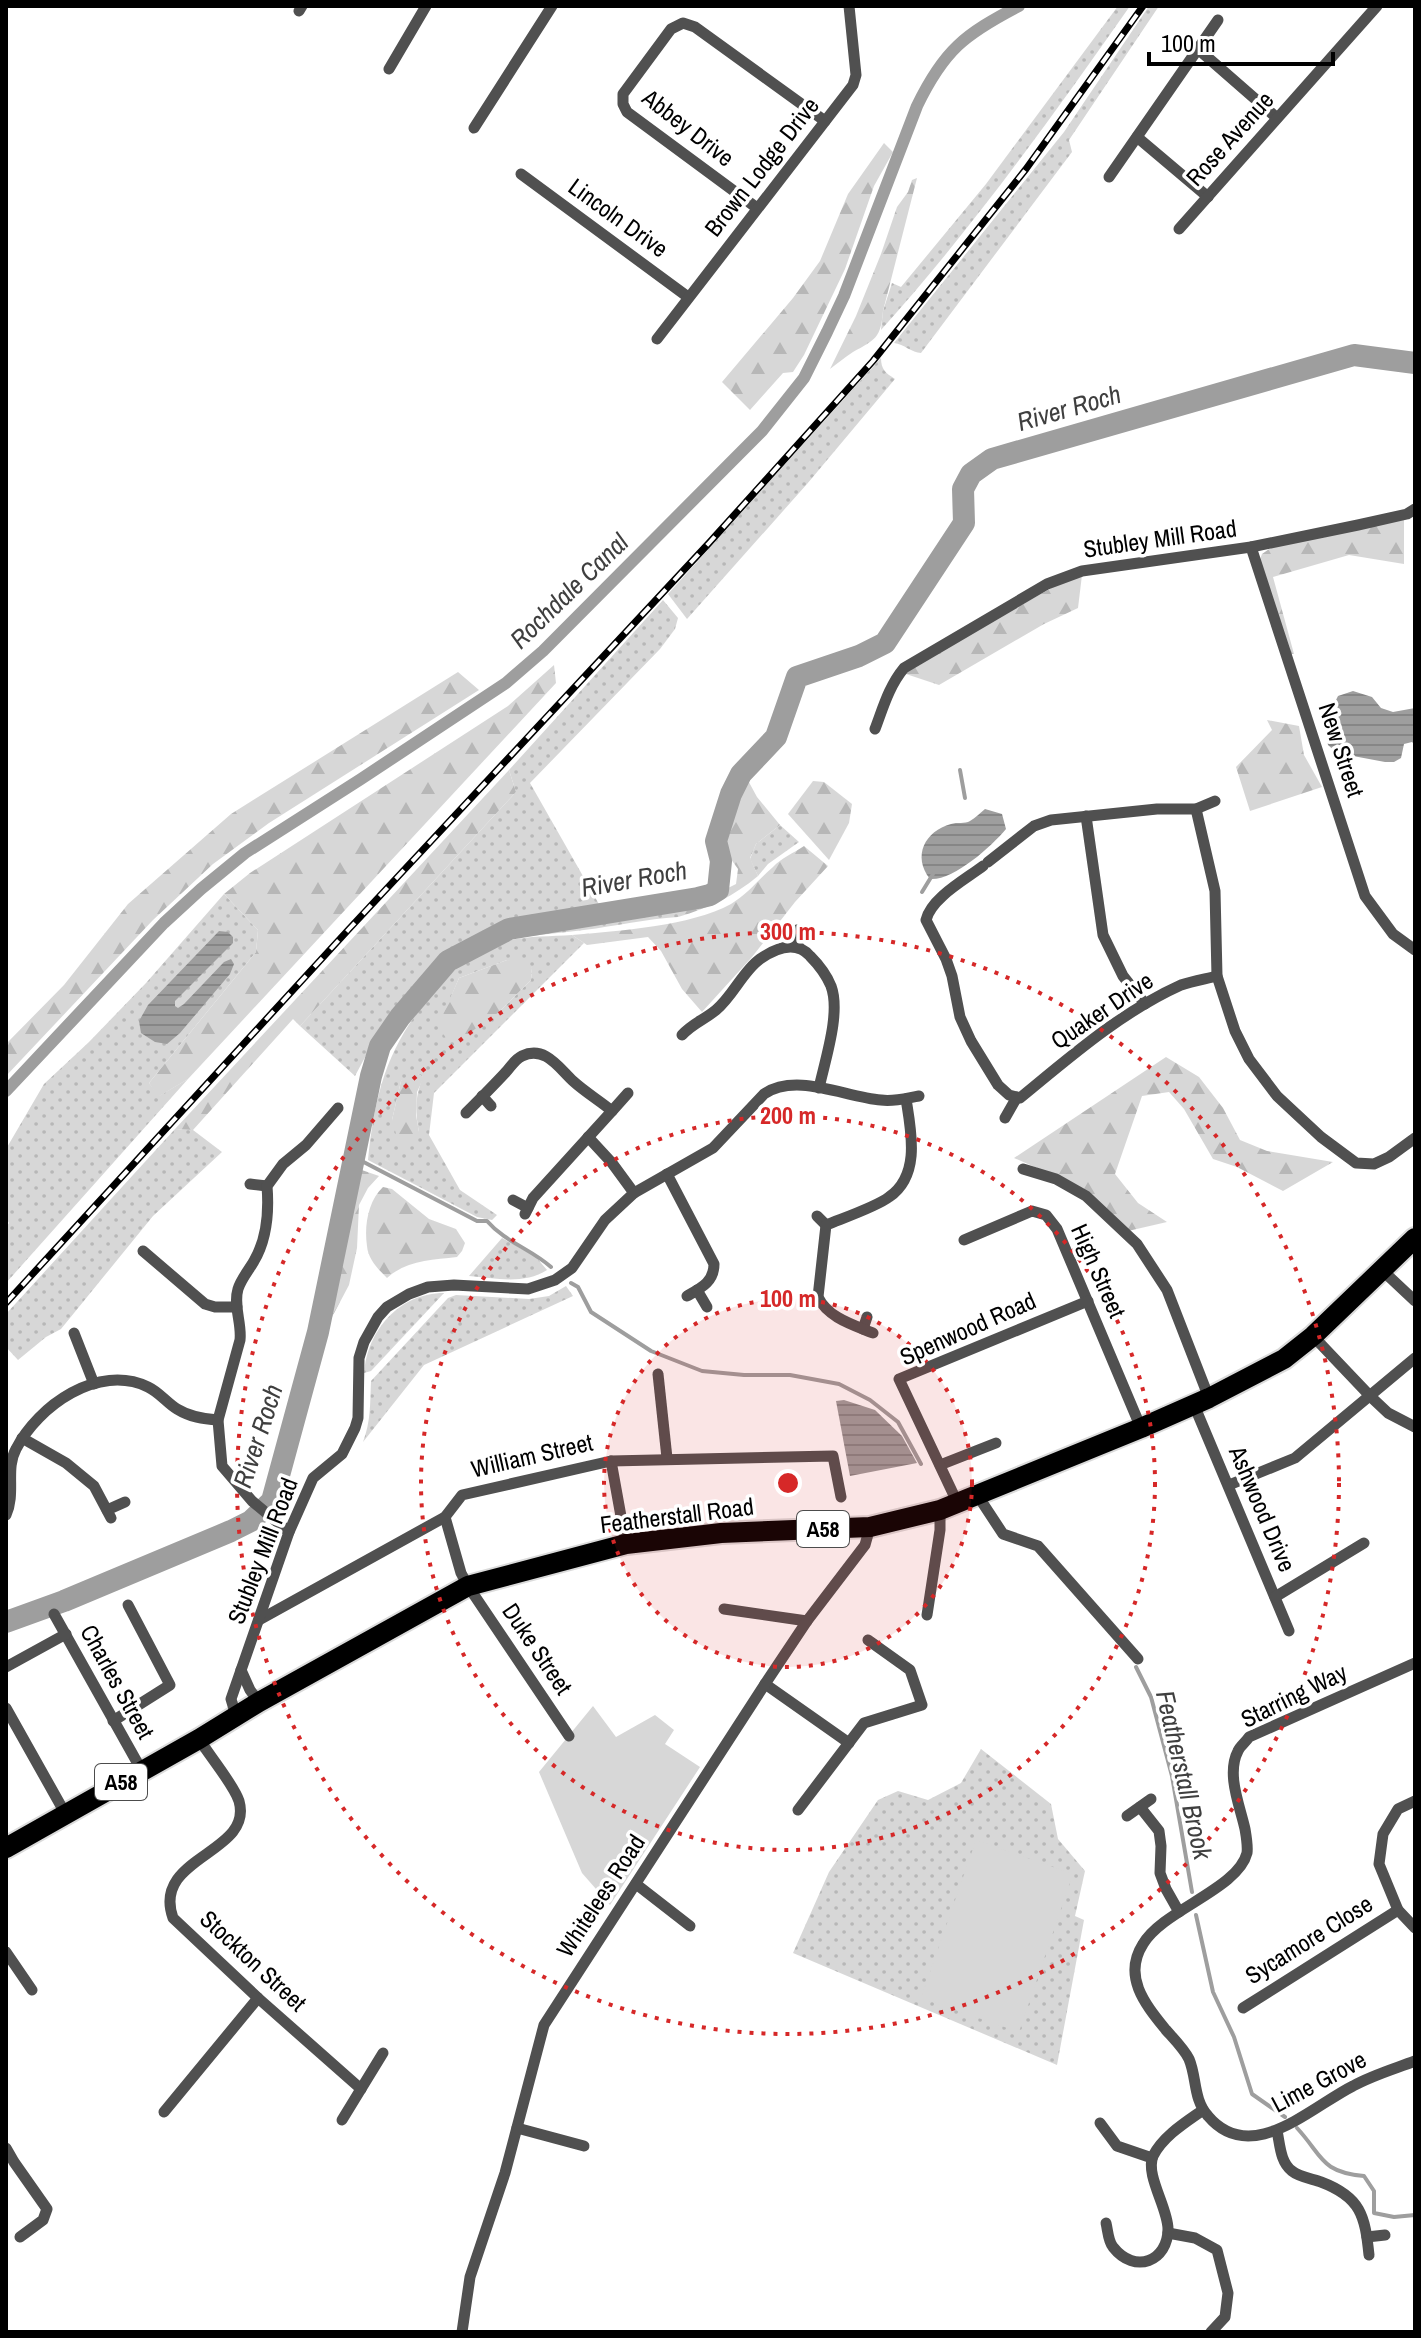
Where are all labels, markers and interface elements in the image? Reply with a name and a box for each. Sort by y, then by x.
scale bar [1149,16,1333,66]
text: 100 m [1161,27,1216,59]
street label: Abbey Drive [635,81,741,173]
street label: Rose Avenue [1178,84,1280,192]
street label: Brown Lodge Drive [697,90,826,243]
street label: Lincoln Drive [562,170,675,264]
water label: River Roch [1013,376,1125,439]
street label: Stubley Mill Road [1081,511,1238,565]
water label: Rochdale Canal [502,524,636,656]
street label: New Street [1312,698,1372,801]
water label: River Roch [578,852,689,905]
text: 300 m [760,915,816,947]
street label: Quaker Drive [1044,964,1159,1056]
text: 200 m [760,1099,816,1131]
street label: High Street [1064,1219,1134,1323]
text: 100 m [760,1282,816,1314]
street label: Spenwood Road [895,1284,1041,1372]
water label: River Roch [224,1380,291,1492]
street label: William Street [468,1425,596,1485]
street label: Ashwood Drive [1222,1440,1304,1576]
centre of rings [774,1469,802,1497]
street label: Stubley Mill Road [219,1473,305,1628]
street label: Featherstall Road [598,1490,755,1540]
road number: A58 [797,1511,849,1547]
street label: Duke Street [496,1596,580,1701]
street label: Charles Street [73,1619,163,1745]
street label: Starring Way [1235,1656,1352,1734]
water label: Featherstall Brook [1148,1687,1221,1864]
road number: A58 [95,1764,147,1800]
street label: Whitelees Road [549,1828,652,1963]
street label: Sycamore Close [1239,1887,1378,1991]
street label: Stockton Street [194,1903,314,2018]
street label: Lime Grove [1266,2043,1371,2119]

